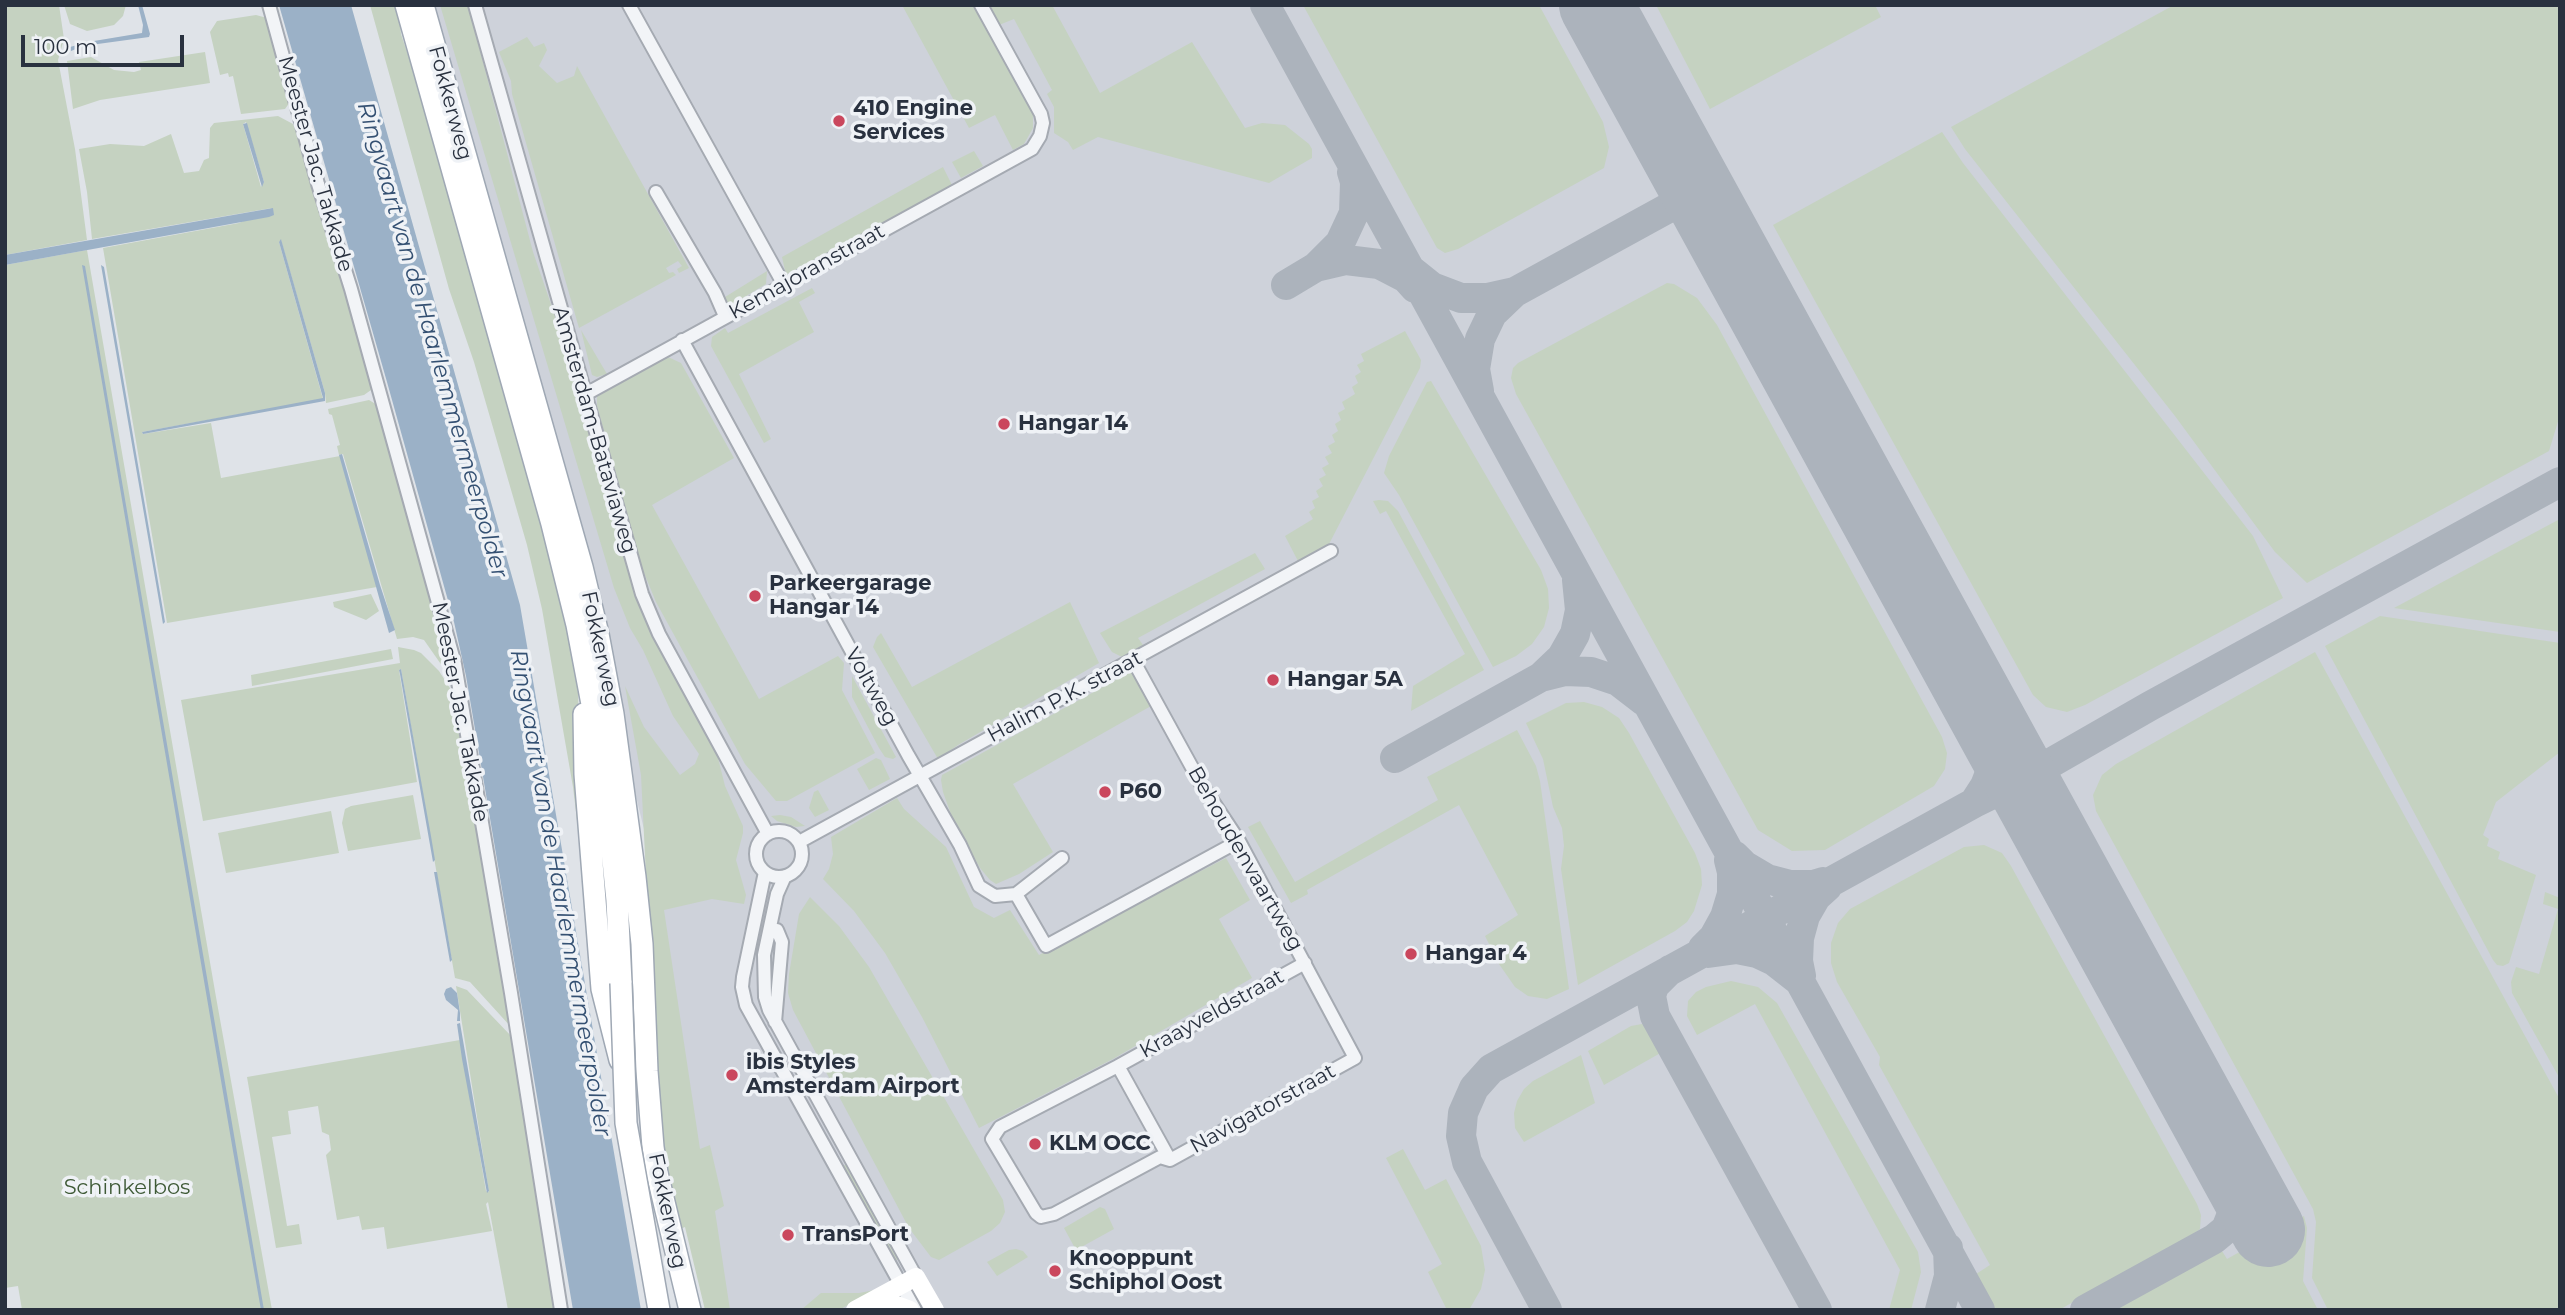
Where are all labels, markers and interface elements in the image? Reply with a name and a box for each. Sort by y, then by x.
scale bar [24,21,187,65]
text: 100 m [34,34,97,59]
street label: Fokkerweg [423,43,477,163]
street label: Meester Jac. Takkade [272,53,358,275]
place label: 410 Engine Services [853,96,973,146]
water label: Ringvaart van de Haarlemmermeerpolder [351,99,513,581]
marker: 410 Engine Services [831,113,847,129]
street label: Kemajoranstraat [725,219,889,325]
street label: Amsterdam-Bataviaweg [547,303,641,557]
place label: Hangar 14 [1018,411,1128,437]
marker: Hangar 14 [996,416,1012,432]
place label: Parkeergarage Hangar 14 [769,571,932,621]
marker: Parkeergarage Hangar 14 [747,588,763,604]
street label: Fokkerweg [575,589,625,709]
street label: Meester Jac. Takkade [426,600,494,824]
street label: Voltweg [839,643,903,731]
street label: Halim P.K. straat [983,646,1147,748]
water label: Ringvaart van de Haarlemmermeerpolder [504,647,616,1139]
place label: Hangar 5A [1287,667,1403,693]
marker: Hangar 5A [1265,672,1281,688]
street label: Behoudenvaartweg [1182,762,1308,956]
place label: P60 [1119,779,1162,805]
marker: P60 [1097,784,1113,800]
place label: Hangar 4 [1425,941,1527,967]
marker: Hangar 4 [1403,946,1419,962]
street label: Kraayveldstraat [1135,964,1289,1064]
place label: ibis Styles Amsterdam Airport [746,1050,960,1100]
street label: Navigatorstraat [1186,1059,1340,1159]
marker: ibis Styles Amsterdam Airport [724,1067,740,1083]
place label: KLM OCC [1049,1131,1151,1157]
marker: KLM OCC [1027,1136,1043,1152]
street label: Fokkerweg [642,1151,692,1271]
park label: Schinkelbos [64,1175,190,1201]
place label: TransPort [802,1222,909,1248]
marker: TransPort [780,1227,796,1243]
place label: Knooppunt Schiphol Oost [1069,1246,1222,1296]
marker: Knooppunt Schiphol Oost [1047,1263,1063,1279]

